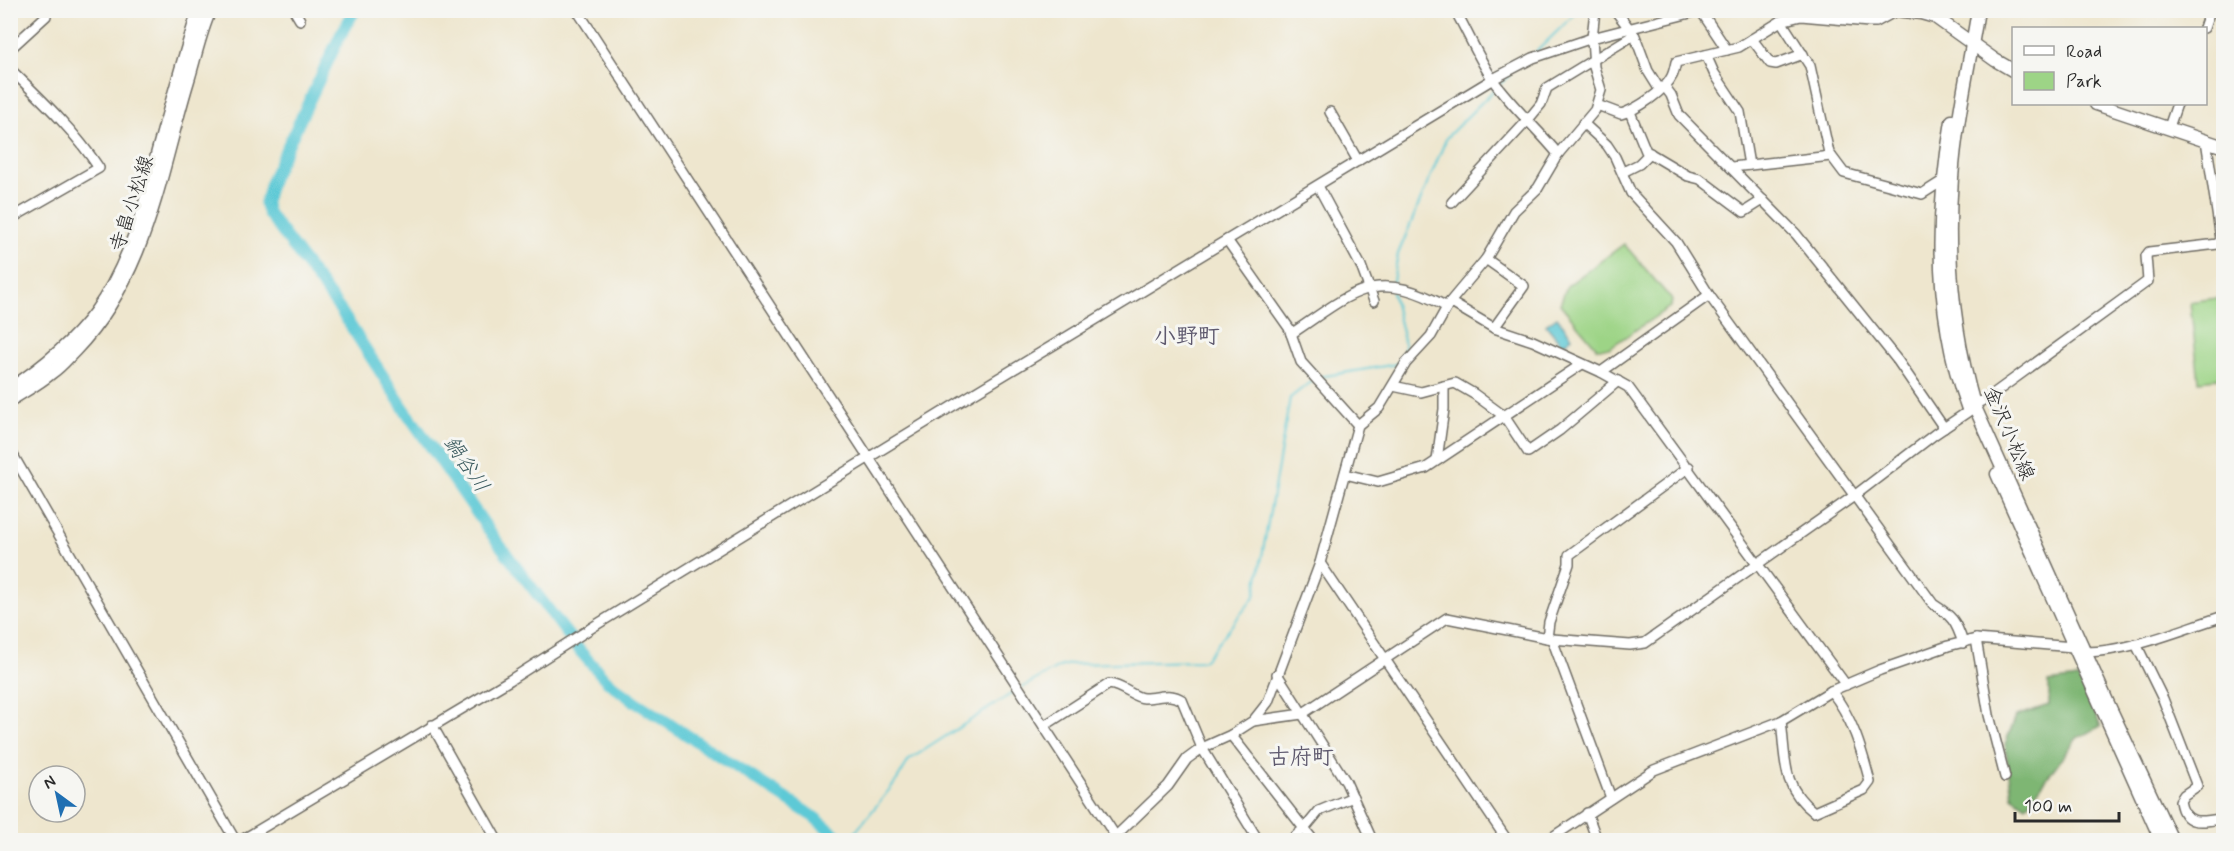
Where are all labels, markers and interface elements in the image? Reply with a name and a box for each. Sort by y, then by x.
legend [2012,27,2207,105]
text: Road [2066,40,2102,64]
text: Park [2066,70,2102,94]
street label: 寺畠小松線 [104,152,161,255]
district label: 小野町 [1154,323,1220,351]
street label: 金沢小松線 [1977,382,2041,485]
water label: 鍋谷川 [437,431,495,499]
district label: 古府町 [1268,744,1334,772]
north arrow [27,764,87,824]
text: N [39,771,60,794]
scale bar [2015,785,2118,823]
text: 100 m [2024,795,2072,819]

